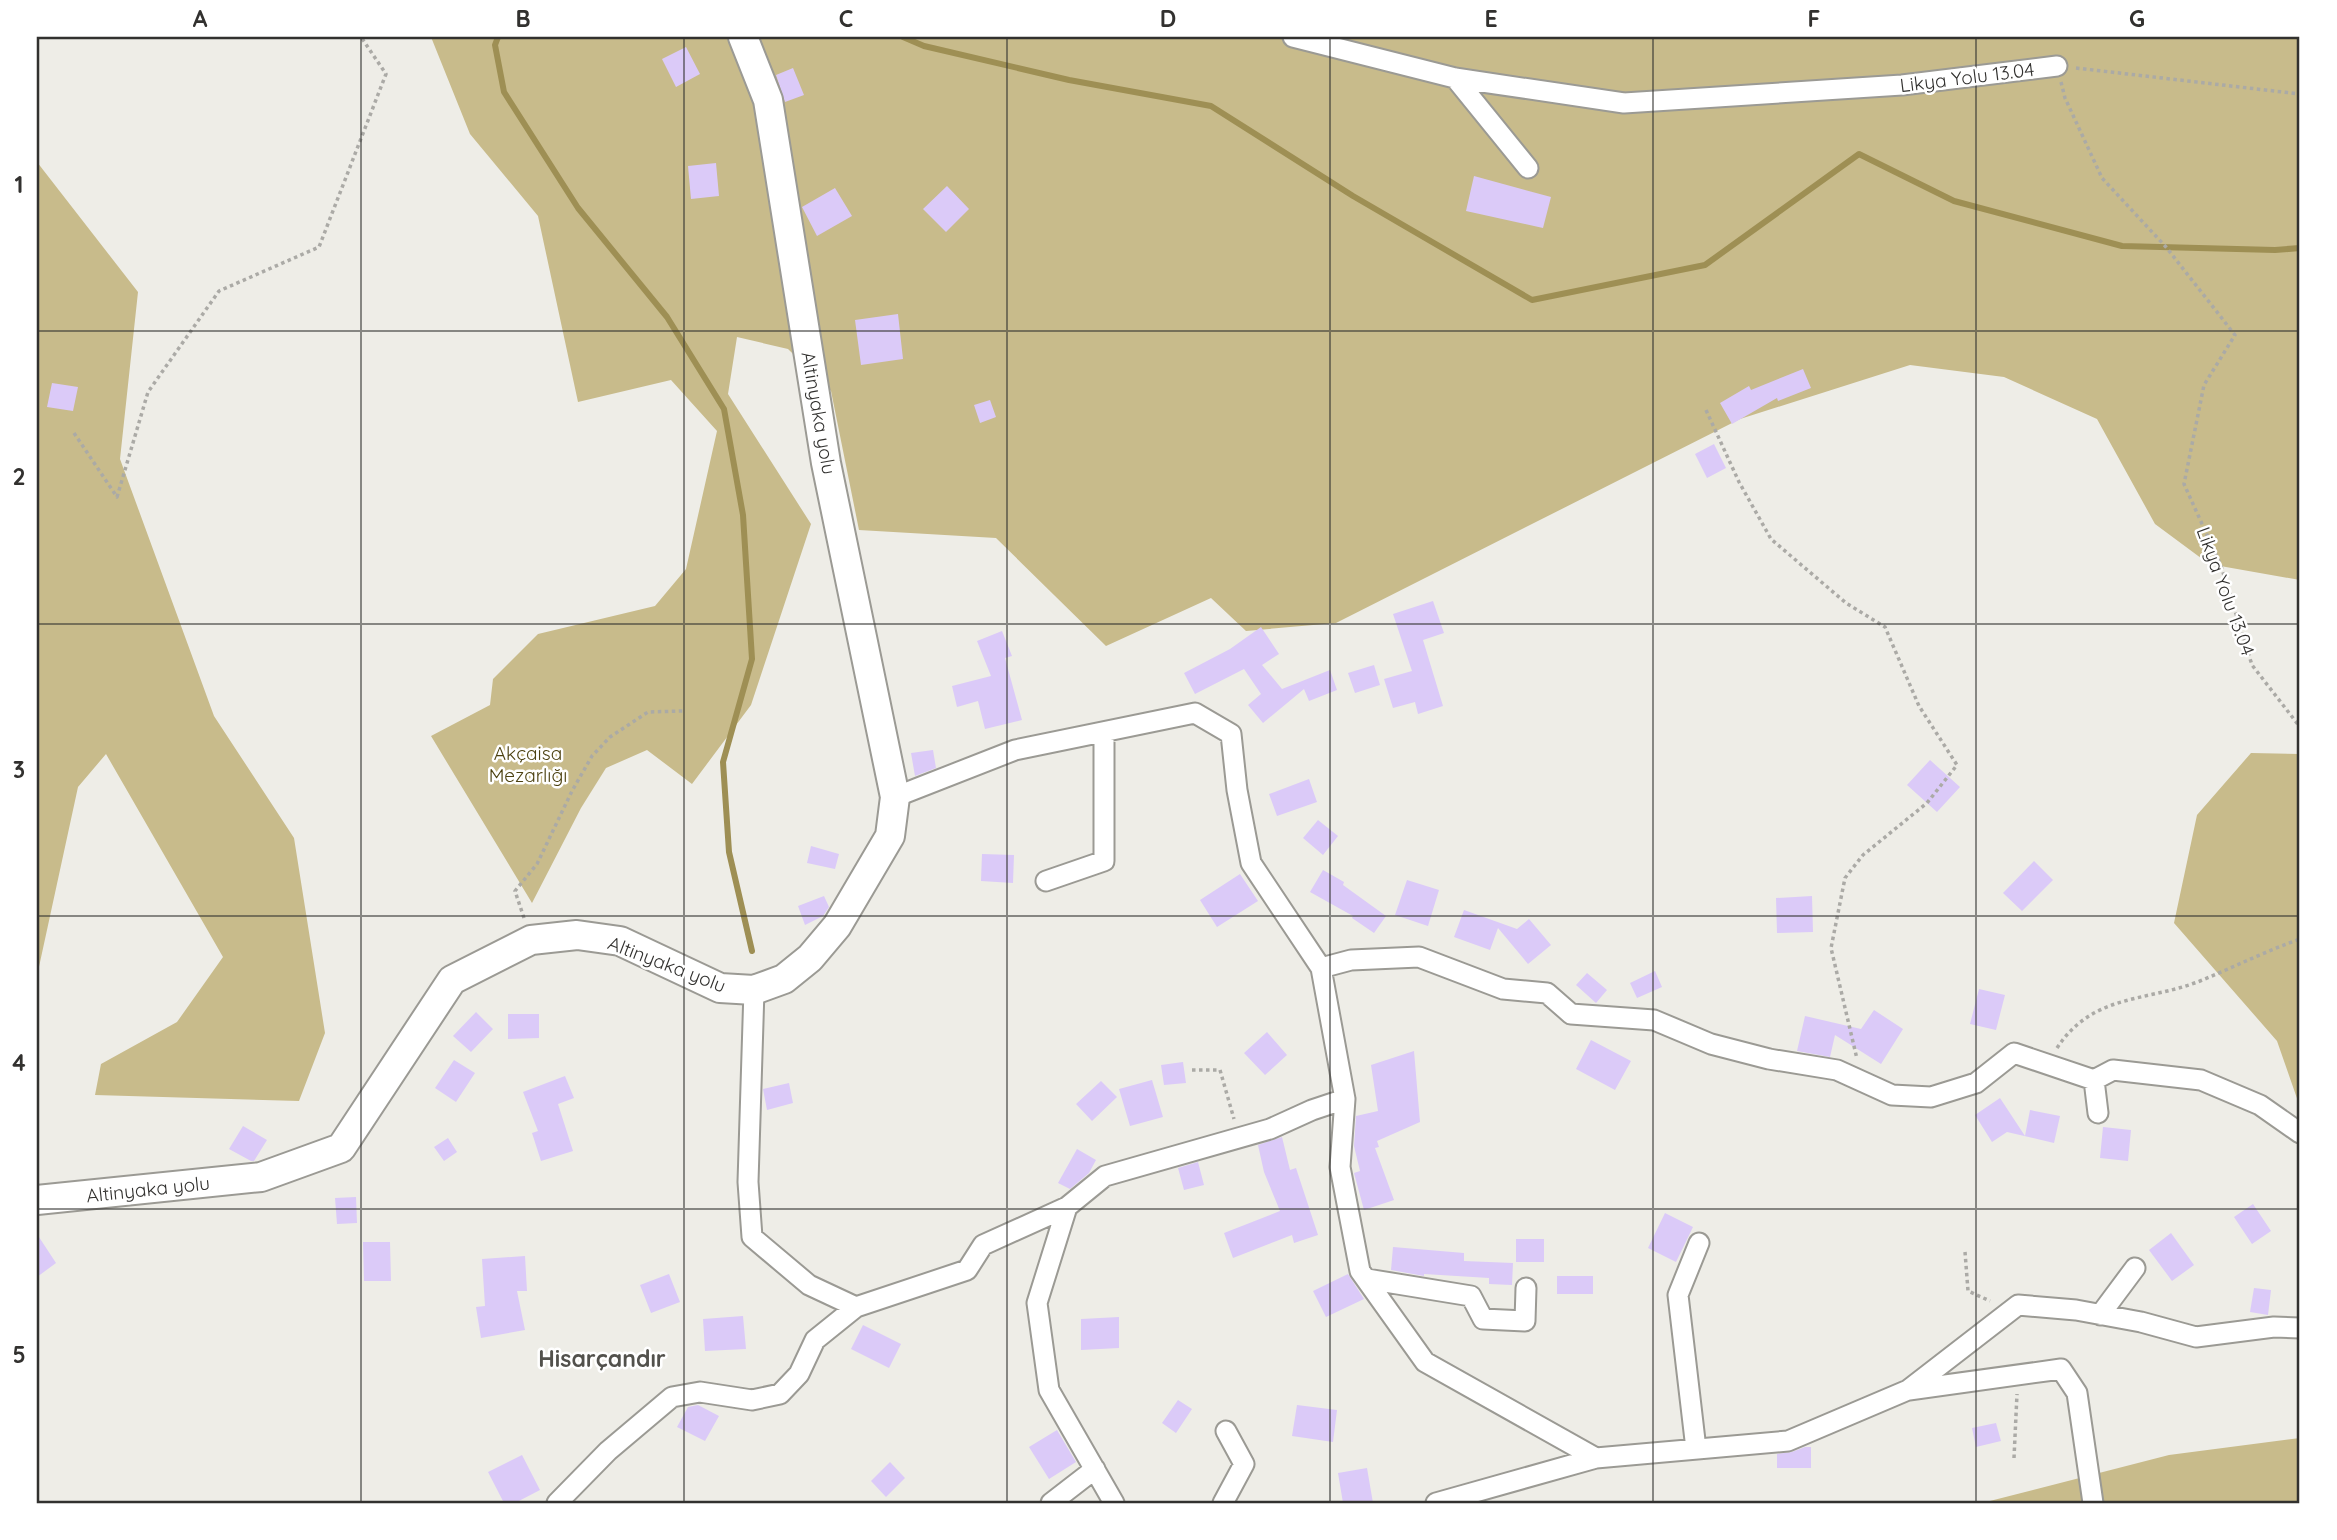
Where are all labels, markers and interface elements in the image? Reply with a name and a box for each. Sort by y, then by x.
text: A [193,4,208,33]
text: B [515,4,531,33]
text: C [839,4,853,33]
text: D [1160,4,1176,33]
text: E [1484,4,1498,33]
text: F [1808,4,1820,33]
text: G [2129,4,2145,33]
street label: Likya Yolu 13.04 [1898,57,2036,97]
text: 1 [15,170,23,199]
street label: Altinyaka yolu [796,350,842,476]
text: 2 [12,462,26,491]
street label: Likya Yolu 13.04 [2192,523,2260,659]
park label: Akçaisa Mezarlığı [489,741,567,787]
text: 3 [13,755,25,784]
street label: Altinyaka yolu [605,931,729,997]
text: 4 [12,1048,26,1077]
street label: Altinyaka yolu [85,1171,211,1207]
text: 5 [12,1340,26,1369]
district label: Hisarçandır [538,1344,666,1373]

